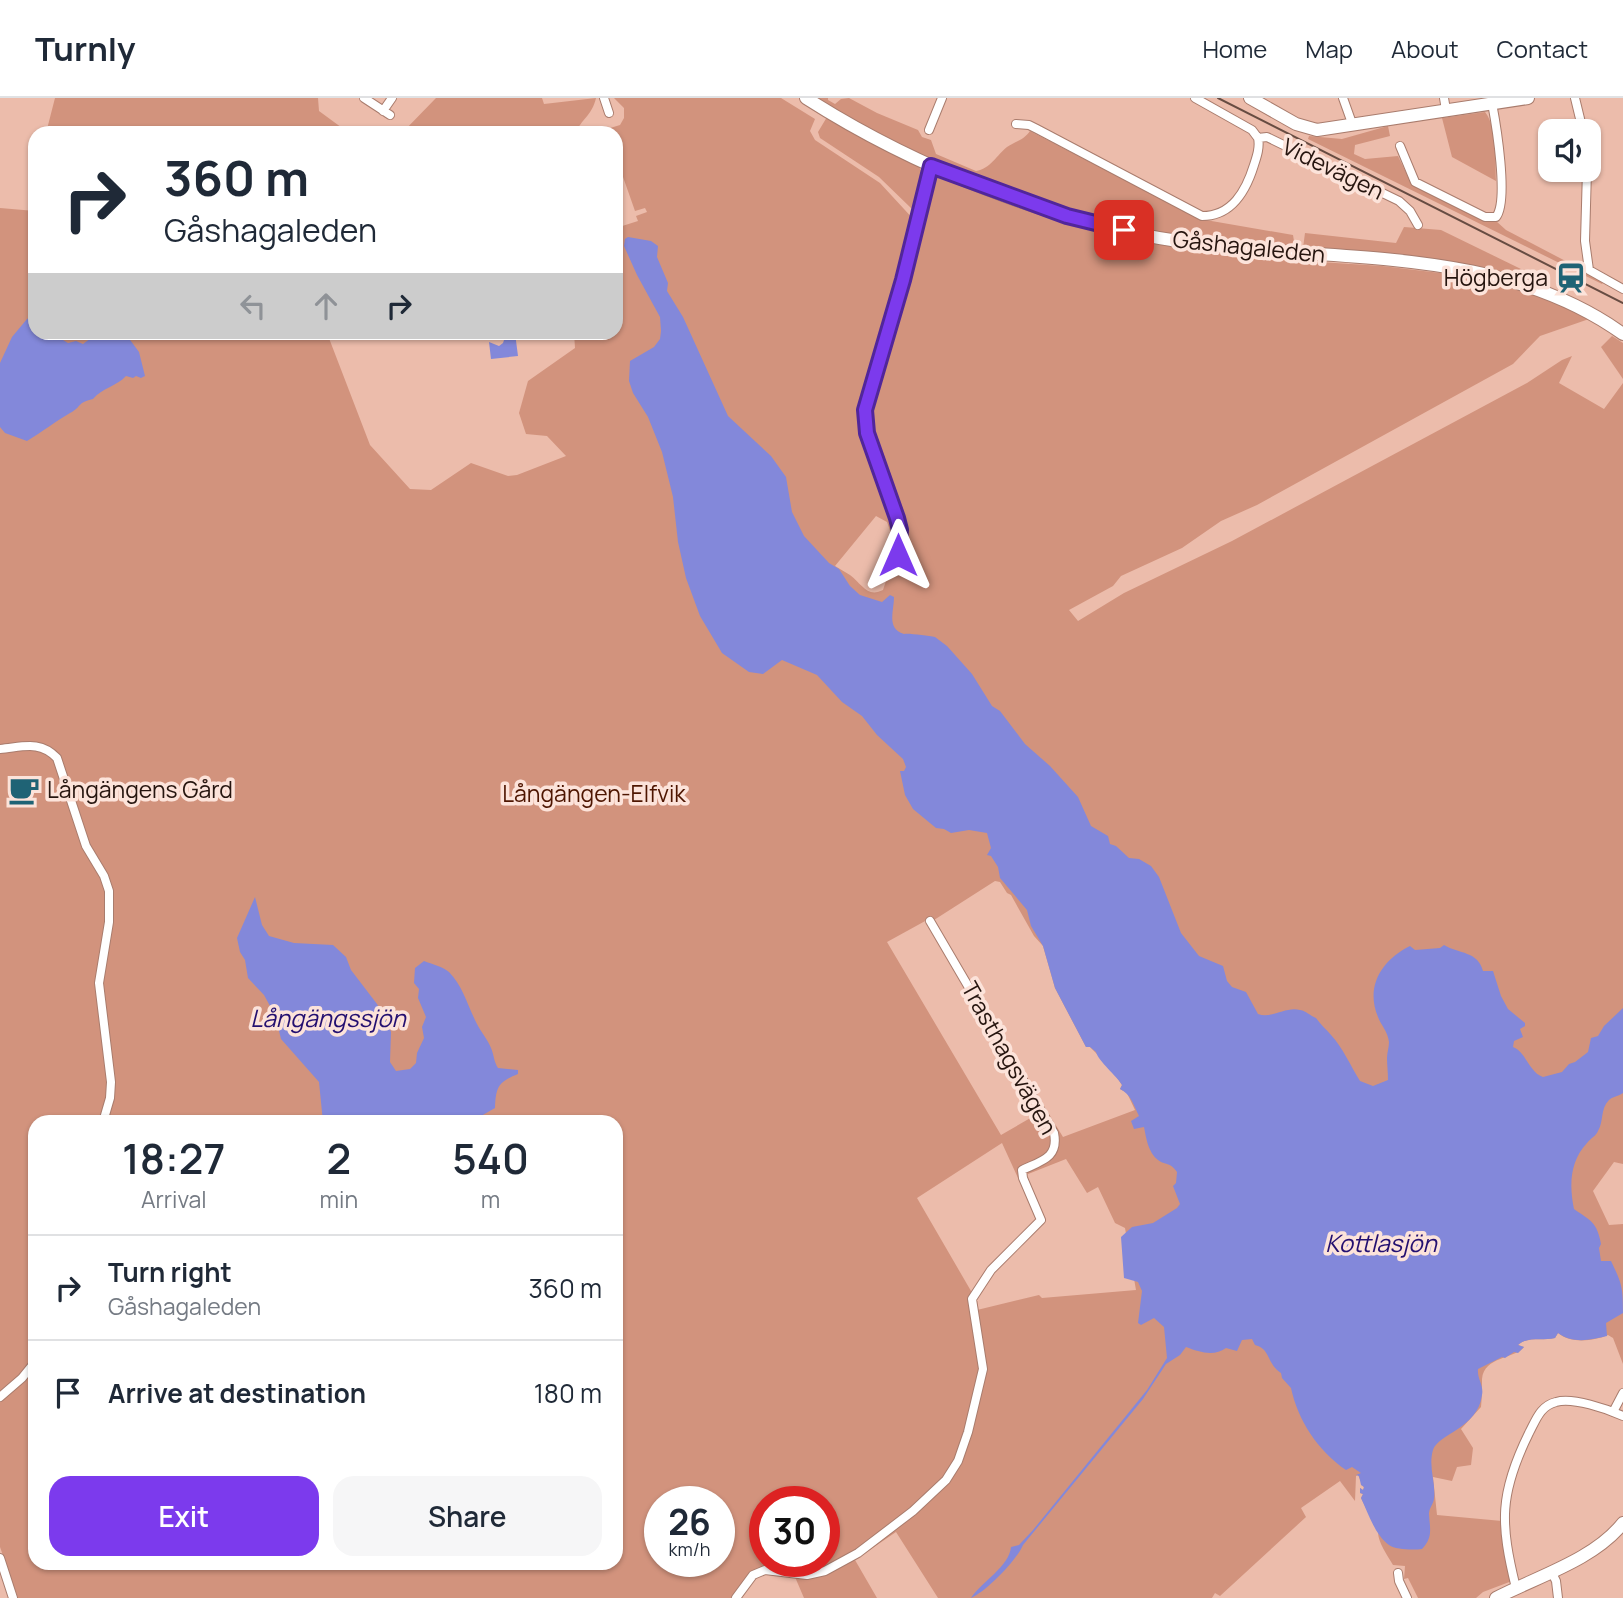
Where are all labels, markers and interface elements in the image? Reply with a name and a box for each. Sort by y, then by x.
text: Turnly [35,26,136,71]
text: Home [1202,32,1267,65]
text: Map [1305,32,1353,65]
text: About [1391,32,1459,65]
text: Contact [1497,32,1588,65]
map controls [1538,119,1601,182]
button: sound [1538,119,1601,182]
street label: Videvägen [1277,130,1390,206]
text: 360 m [164,144,309,211]
icon: right [49,154,140,245]
pin [1094,200,1154,260]
text: Gåshagaleden [164,208,377,252]
icon: arrive [1105,211,1143,249]
street label: Gåshagaleden [1171,222,1327,270]
place label: Högberga [1444,261,1548,293]
station icon: Högberga [1554,261,1588,295]
icon: left [234,287,272,325]
icon: ahead [307,287,345,325]
icon: right [380,287,418,325]
position arrow [861,518,935,592]
cafe icon: Långängens Gård [7,773,41,807]
place label: Långängens Gård [47,773,233,805]
park label: Långängen-Elfvik [502,777,686,809]
street label: Trasthagsvägen [955,975,1065,1140]
water label: Långängssjön [250,1001,406,1034]
text: 18:27 [122,1129,225,1187]
text: 2 [326,1129,351,1187]
text: 540 [452,1129,529,1187]
text: Arrival [141,1183,207,1215]
text: min [320,1183,358,1215]
text: m [481,1183,500,1215]
water label: Kottlasjön [1325,1226,1437,1259]
text: Turn right [108,1254,232,1290]
icon: right [49,1269,87,1307]
text: 360 m [528,1270,602,1306]
text: Gåshagaleden [108,1290,261,1322]
icon: arrive [49,1374,87,1412]
text: Arrive at destination [108,1375,366,1411]
text: 180 m [534,1375,602,1411]
button: Exit [49,1476,319,1556]
button: Share [333,1476,602,1556]
speed limit sign: 30 [749,1486,840,1577]
text: 26 [668,1498,711,1546]
text: km/h [669,1537,710,1561]

